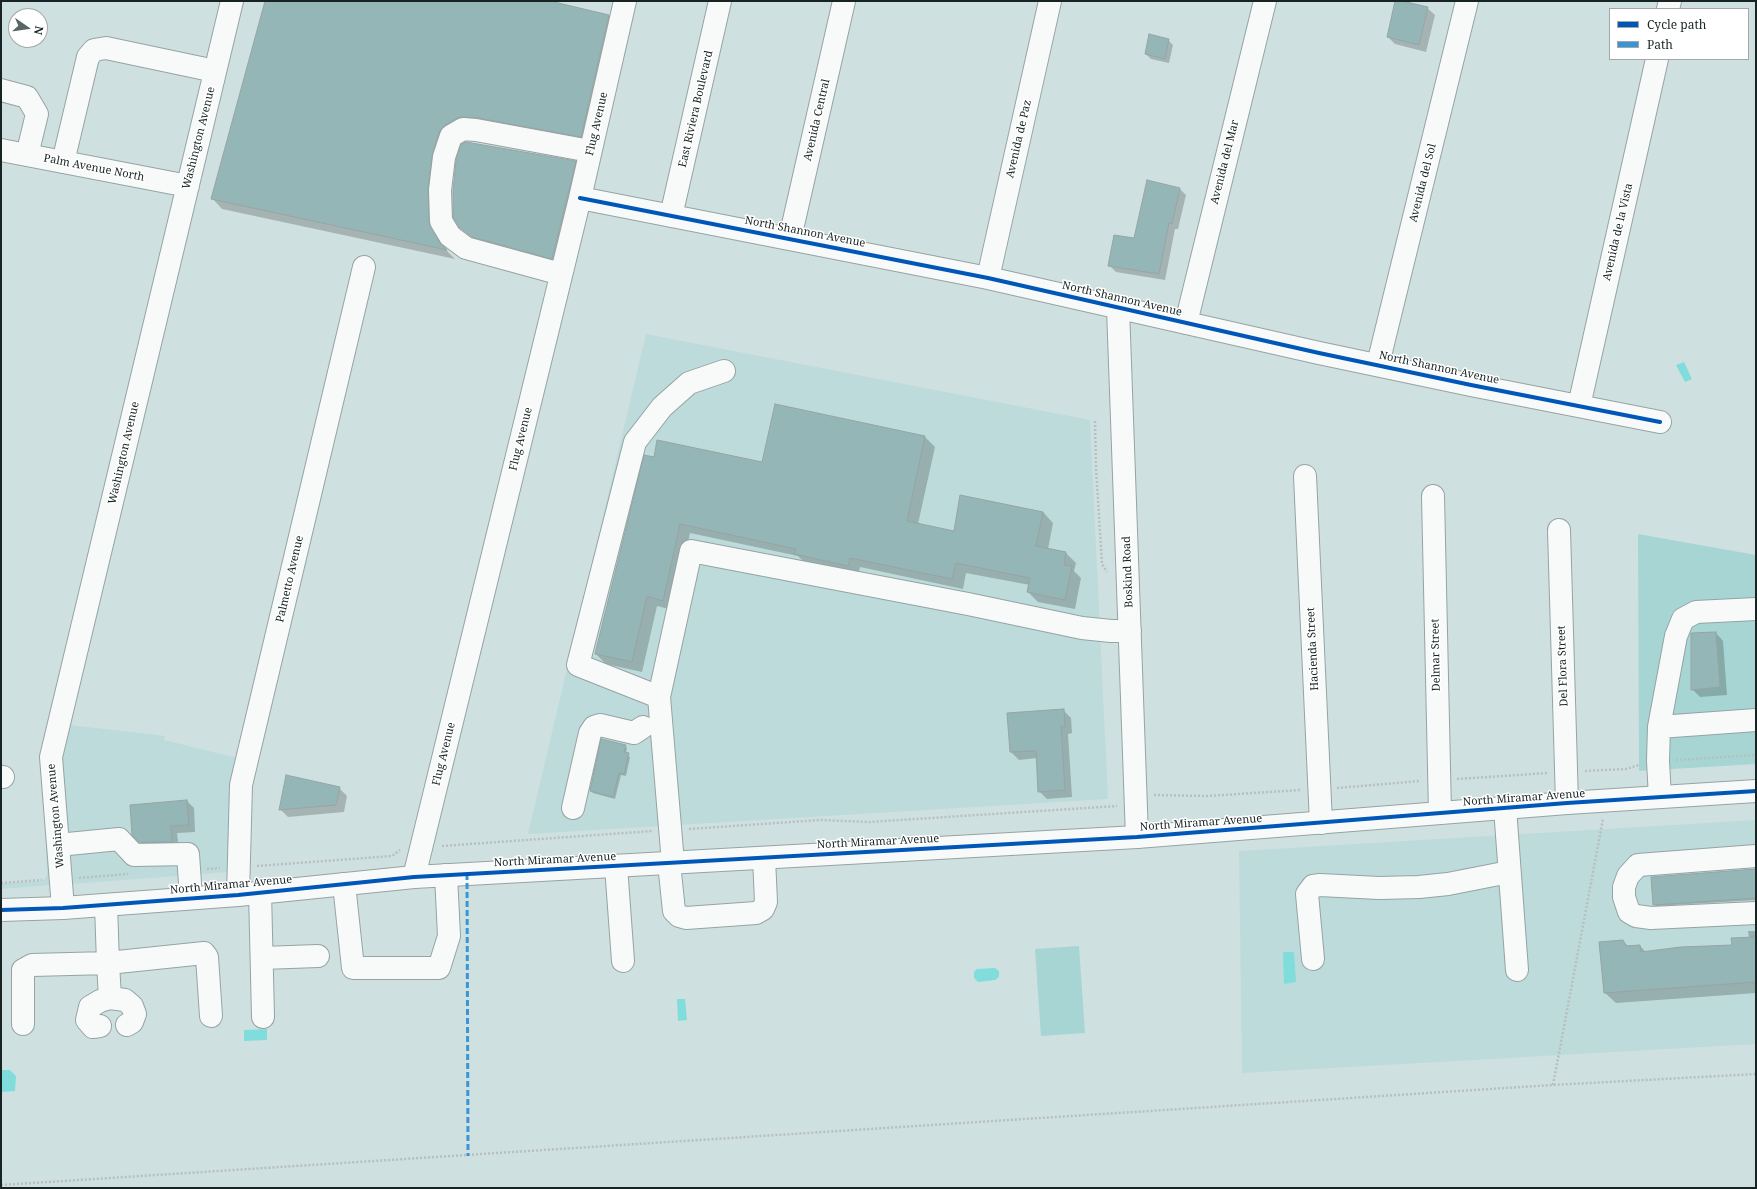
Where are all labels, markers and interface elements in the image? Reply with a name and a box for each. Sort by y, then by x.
north arrow [8,8,48,48]
legend [1609,8,1749,60]
text: Cycle path [1647,16,1706,33]
text: N [31,25,47,36]
text: Path [1647,36,1673,53]
street label: East Riviera Boulevard [676,49,716,169]
street label: Avenida Central [801,78,833,162]
street label: Washington Avenue [180,86,218,190]
street label: Flug Avenue [583,91,611,157]
street label: Avenida de Paz [1004,99,1034,179]
street label: Avenida del Mar [1208,119,1242,205]
street label: Avenida del Sol [1407,142,1439,224]
street label: Palm Avenue North [42,152,146,184]
street label: Avenida de la Vista [1600,182,1636,282]
street label: North Shannon Avenue [744,214,866,250]
street label: North Shannon Avenue [1061,279,1183,319]
street label: North Shannon Avenue [1378,349,1500,387]
street label: Washington Avenue [106,400,142,506]
street label: Flug Avenue [507,406,535,472]
street label: Palmetto Avenue [274,534,306,624]
street label: Boskind Road [1120,536,1136,608]
street label: Hacienda Street [1304,607,1322,691]
street label: Delmar Street [1429,619,1443,691]
street label: Del Flora Street [1555,625,1571,707]
street label: Flug Avenue [430,721,458,787]
street label: Washington Avenue [45,763,67,869]
street label: North Miramar Avenue [1462,787,1586,809]
street label: North Miramar Avenue [1139,812,1263,834]
street label: North Miramar Avenue [816,832,940,852]
street label: North Miramar Avenue [493,850,617,870]
street label: North Miramar Avenue [169,873,293,897]

